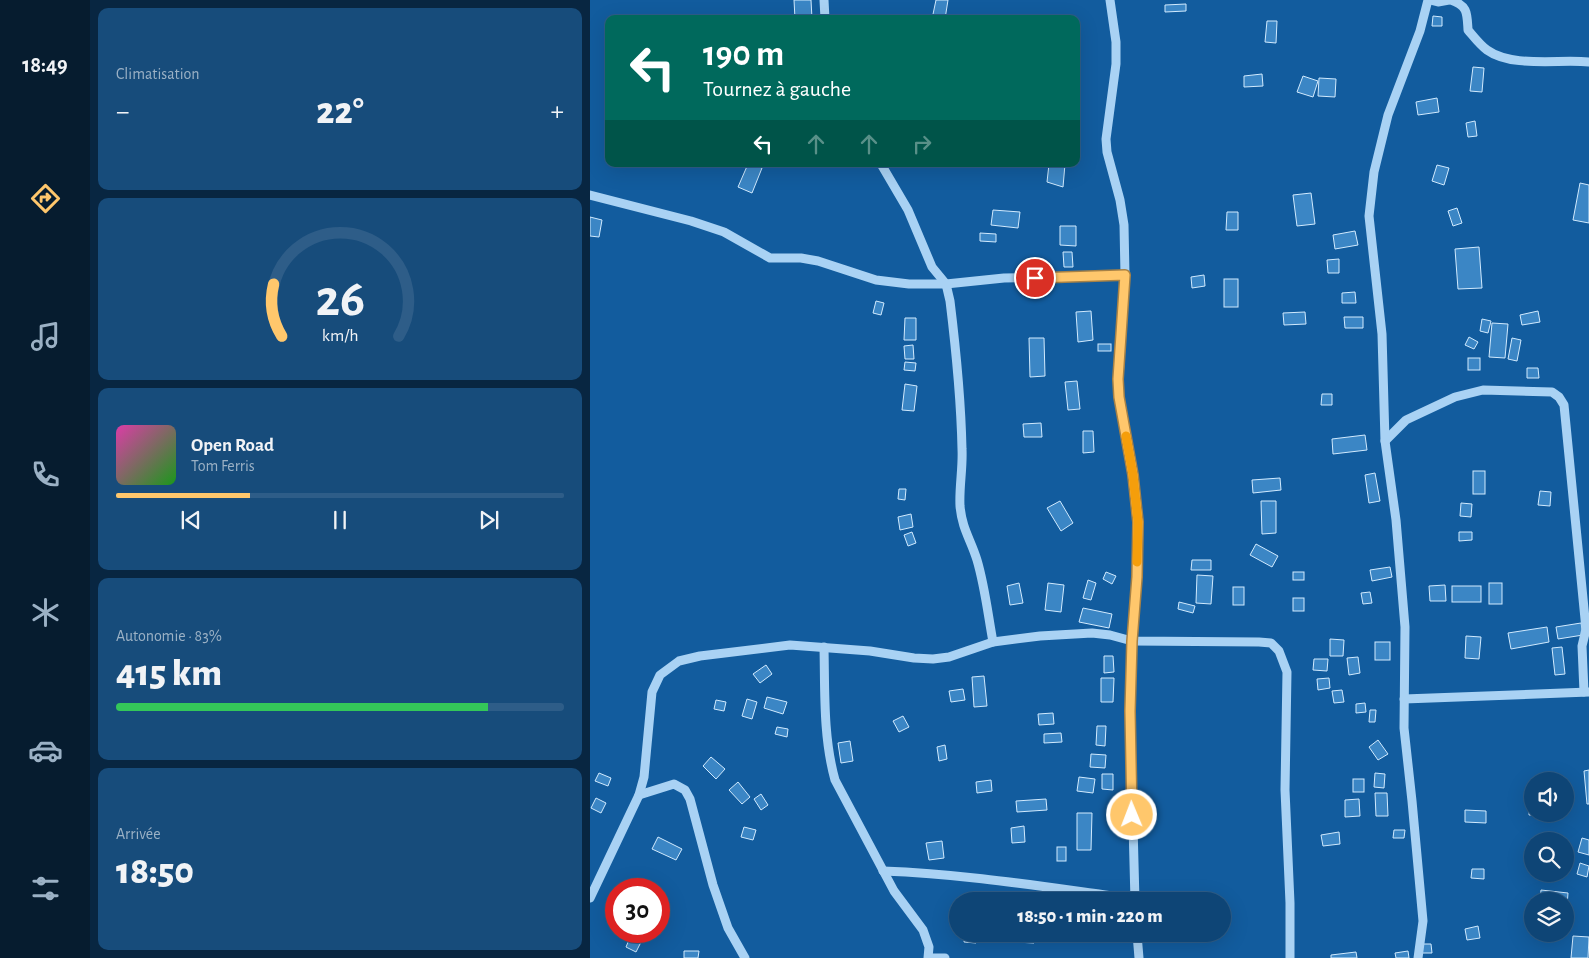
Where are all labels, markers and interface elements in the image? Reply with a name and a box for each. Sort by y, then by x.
icon: left [620,35,685,100]
text: 190 m [703,37,784,72]
text: 18:49 [22,54,68,76]
text: Climatisation [116,66,200,82]
text: Tournez à gauche [703,78,851,100]
text: 22° [316,93,364,131]
text: − [116,98,129,126]
text: + [551,98,564,126]
icon: left [749,130,777,158]
icon: ahead [802,130,830,158]
icon: ahead [855,130,883,158]
icon: right [908,130,936,158]
icon: directions [28,181,63,216]
pin [1014,257,1056,299]
icon: arrive [1021,264,1049,292]
text: 26 [315,273,365,325]
icon: music [28,319,63,354]
text: km/h [322,327,358,345]
text: Open Road [191,436,274,455]
icon: phone [28,457,63,492]
text: Tom Ferris [191,458,255,474]
icon: previous [177,506,205,534]
icon: pause [326,506,354,534]
icon: next [475,506,503,534]
icon: climate [28,595,63,630]
text: Autonomie · 83% [116,628,222,644]
text: 415 km [116,655,222,693]
icon: car [28,733,63,768]
map controls [1524,772,1574,942]
button: sound [1524,772,1574,822]
position arrow [1105,788,1157,840]
text: Arrivée [116,826,161,842]
button: search [1524,832,1574,882]
text: 18:50 [116,853,194,891]
icon: filters [28,871,63,906]
speed limit sign: 30 [605,878,670,943]
button: layers [1524,892,1574,942]
text: 18:50 · 1 min · 220 m [1017,907,1163,926]

